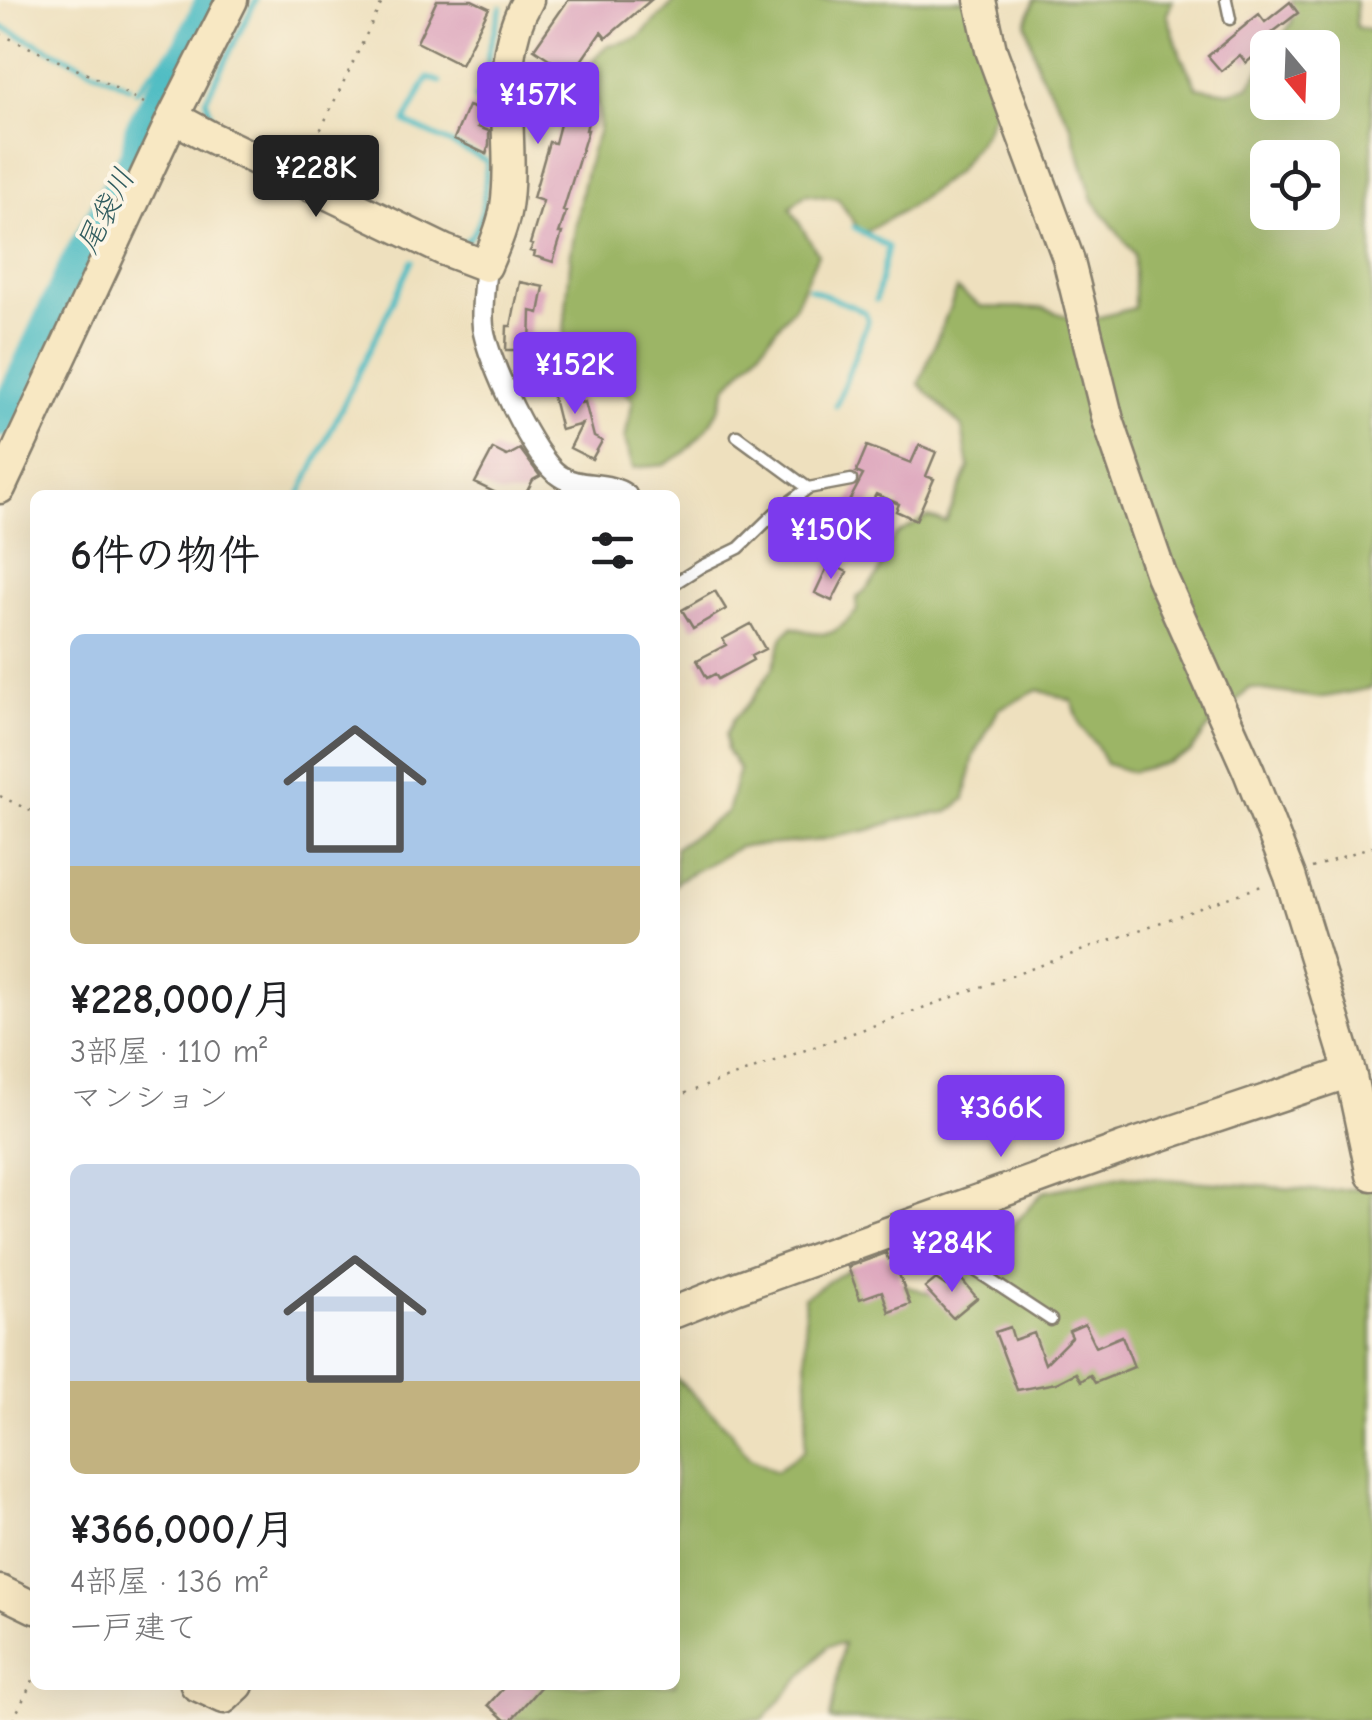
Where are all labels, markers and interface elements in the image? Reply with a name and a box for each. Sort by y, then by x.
north arrow [1250,30,1340,120]
map controls [1250,30,1340,230]
pin: ¥157K [468,62,608,147]
text: ¥157K [499,76,577,113]
pin: ¥228K [246,135,386,220]
button: locate [1250,140,1340,230]
text: ¥228K [275,149,357,186]
water label: 尾袋川 [70,163,142,259]
pin: ¥152K [505,332,645,417]
text: ¥152K [535,346,615,383]
pin: ¥150K [761,497,901,582]
text: ¥150K [790,511,872,548]
icon: filters [585,523,640,578]
text: 6件の物件 [70,531,260,580]
icon: home [265,699,445,879]
text: ¥228,000/月 [70,975,295,1024]
text: 3部屋 · 110 m² [70,1033,267,1070]
pin: ¥366K [931,1075,1071,1160]
text: マンション [70,1079,229,1116]
text: ¥366K [959,1089,1043,1126]
pin: ¥284K [882,1210,1022,1295]
text: ¥284K [911,1224,993,1261]
icon: home [265,1229,445,1409]
text: ¥366,000/月 [70,1505,296,1554]
text: 4部屋 · 136 m² [70,1563,268,1600]
text: 一戸建て [70,1609,198,1646]

